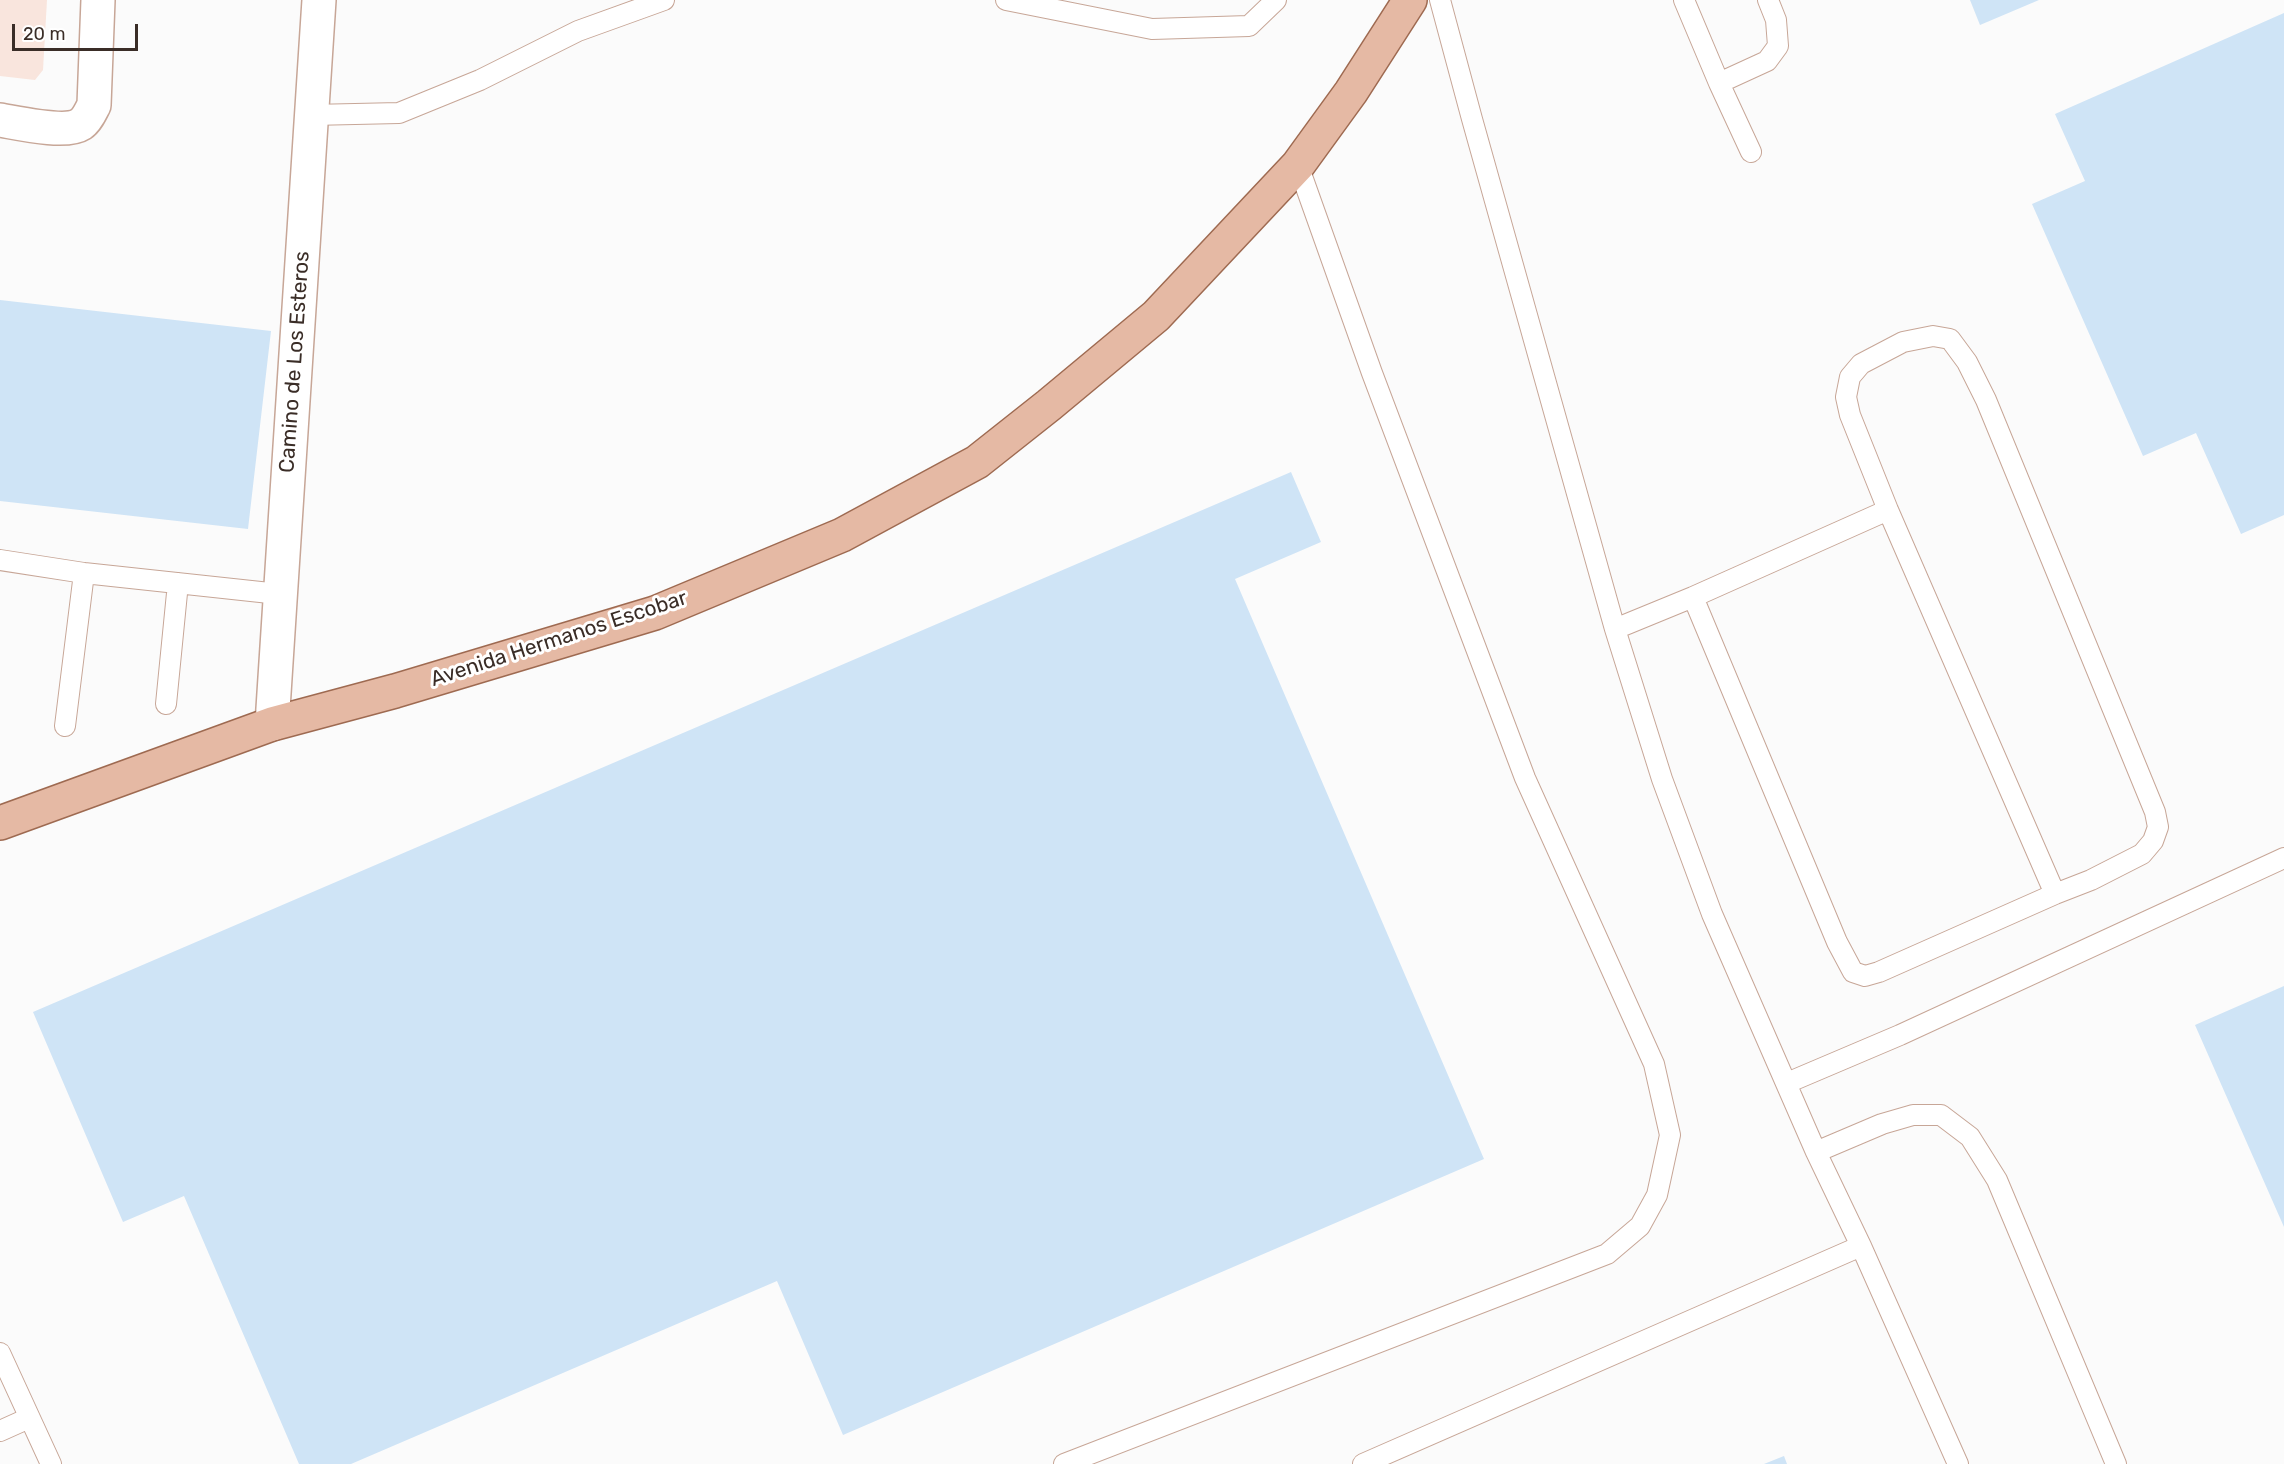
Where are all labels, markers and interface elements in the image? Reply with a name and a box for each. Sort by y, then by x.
scale bar [15,12,141,50]
text: 20 m [23,23,65,45]
street label: Camino de Los Esteros [275,250,315,474]
street label: Avenida Hermanos Escobar [428,586,690,692]

